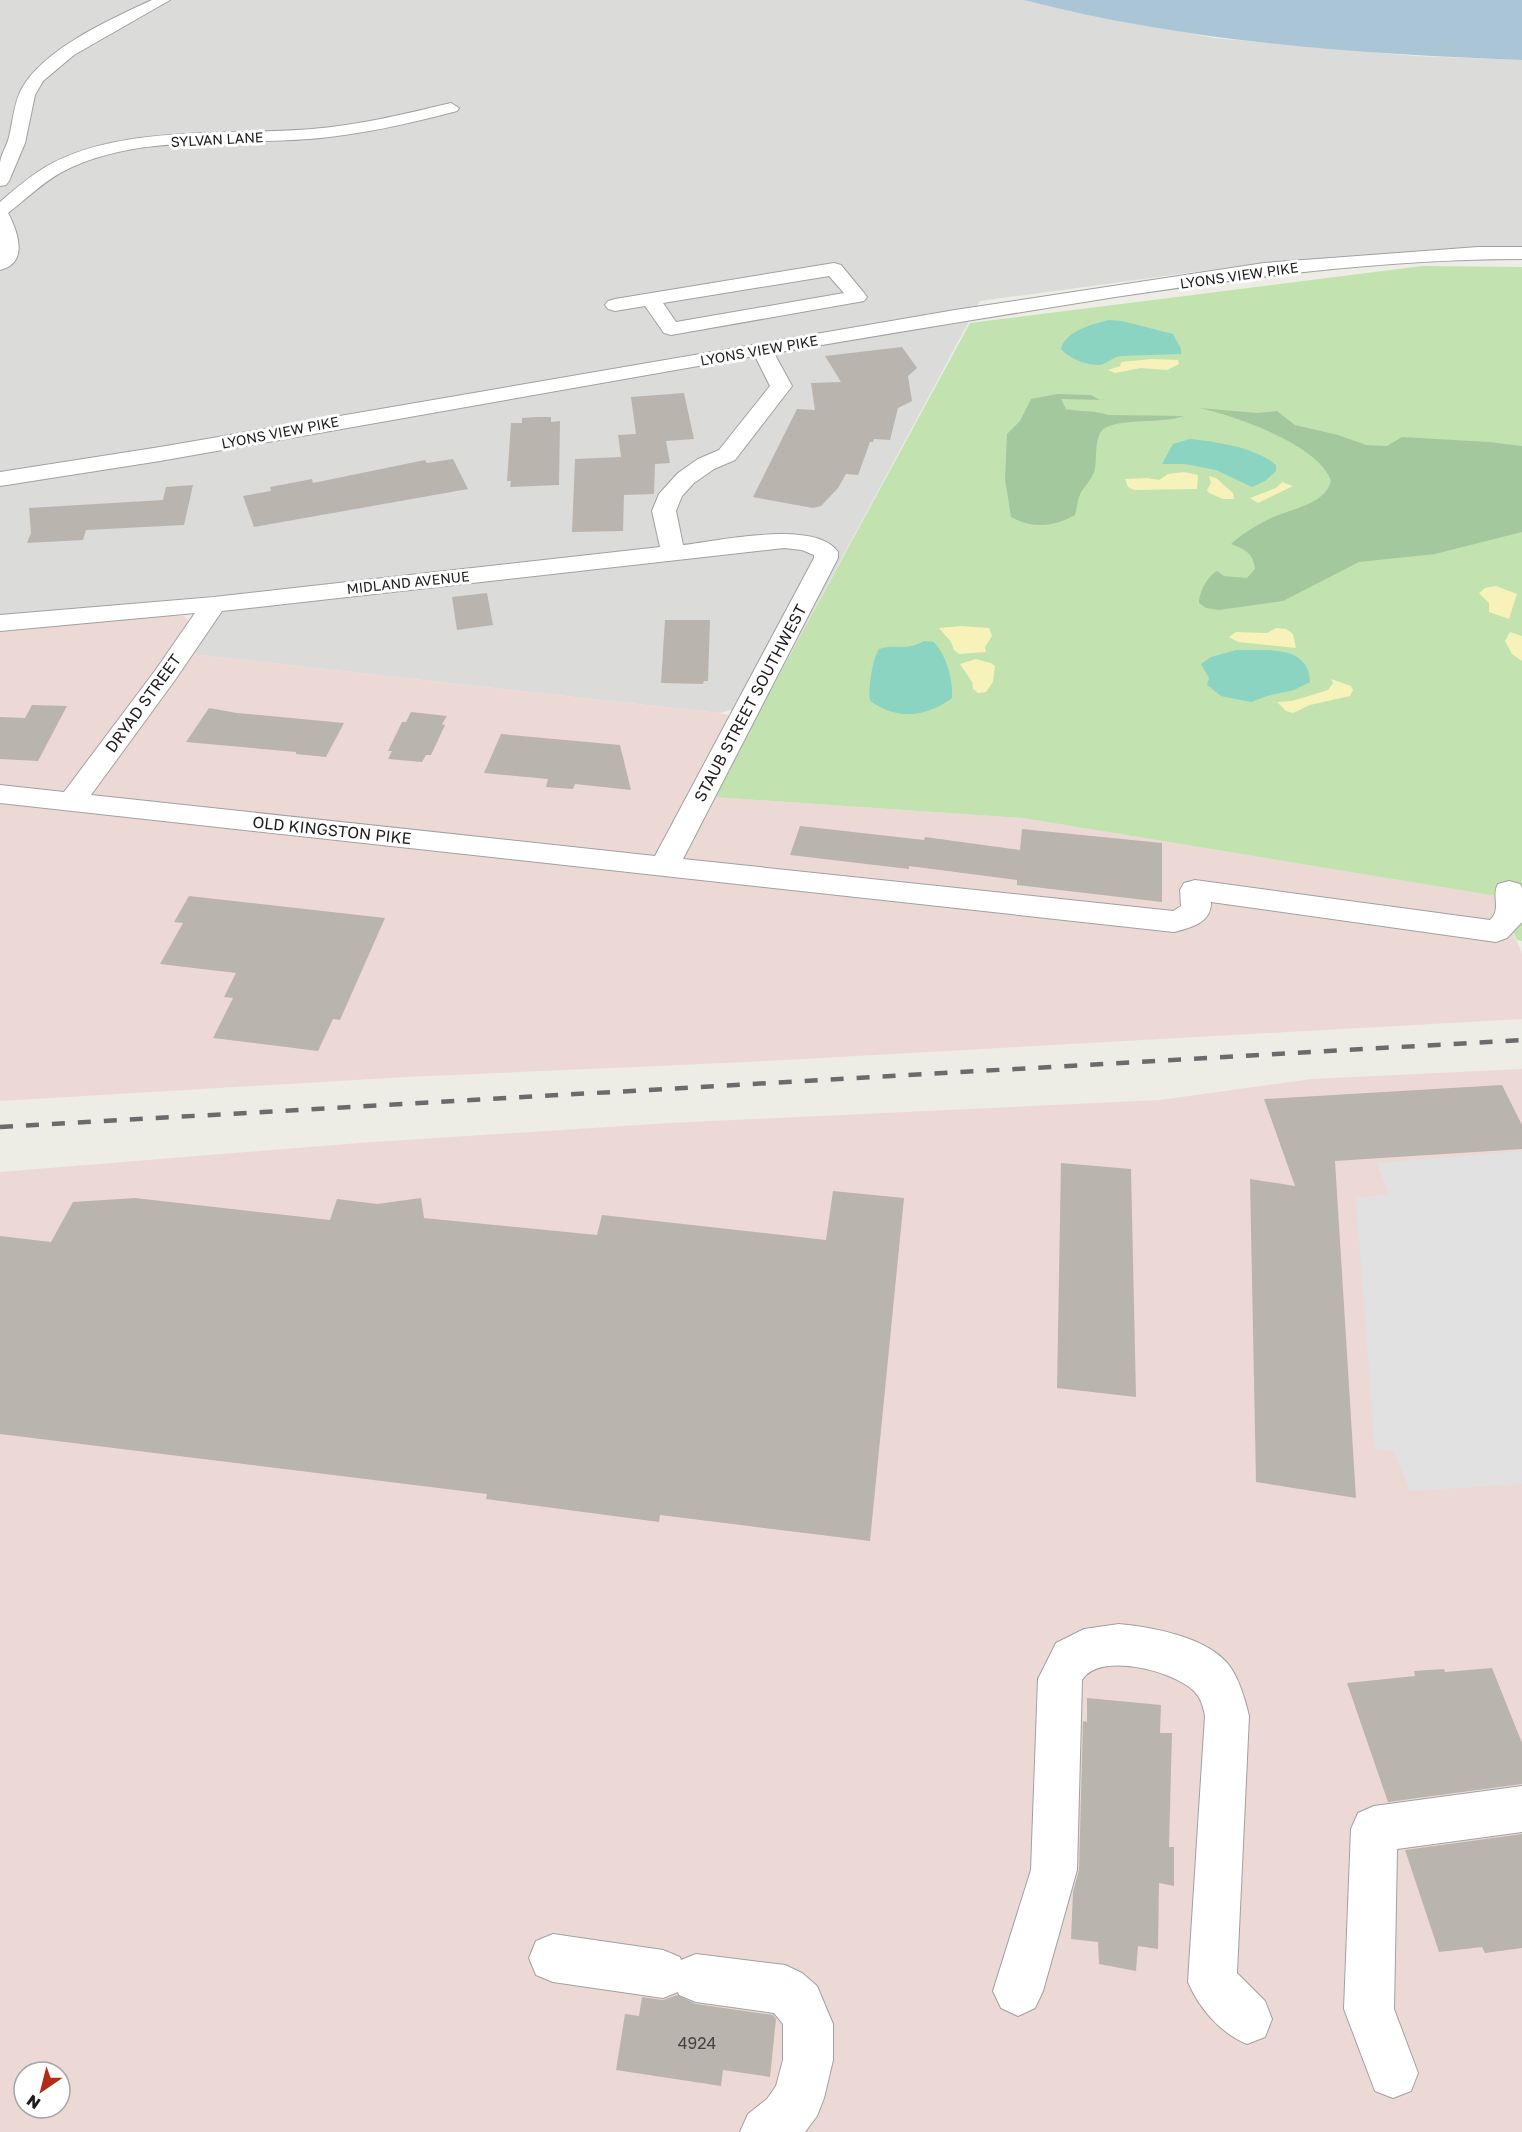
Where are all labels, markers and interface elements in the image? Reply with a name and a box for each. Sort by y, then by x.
street label: SYLVAN LANE [170,128,264,150]
street label: LYONS VIEW PIKE [1179,258,1299,292]
street label: LYONS VIEW PIKE [699,331,819,369]
street label: LYONS VIEW PIKE [220,412,340,452]
street label: MIDLAND AVENUE [346,567,470,597]
street label: STAUB STREET SOUTHWEST [689,601,811,805]
street label: DRYAD STREET [101,650,185,756]
street label: OLD KINGSTON PIKE [252,812,412,848]
house number: 4924 [678,2033,716,2053]
north arrow [12,2060,72,2120]
text: N [23,2091,44,2114]

